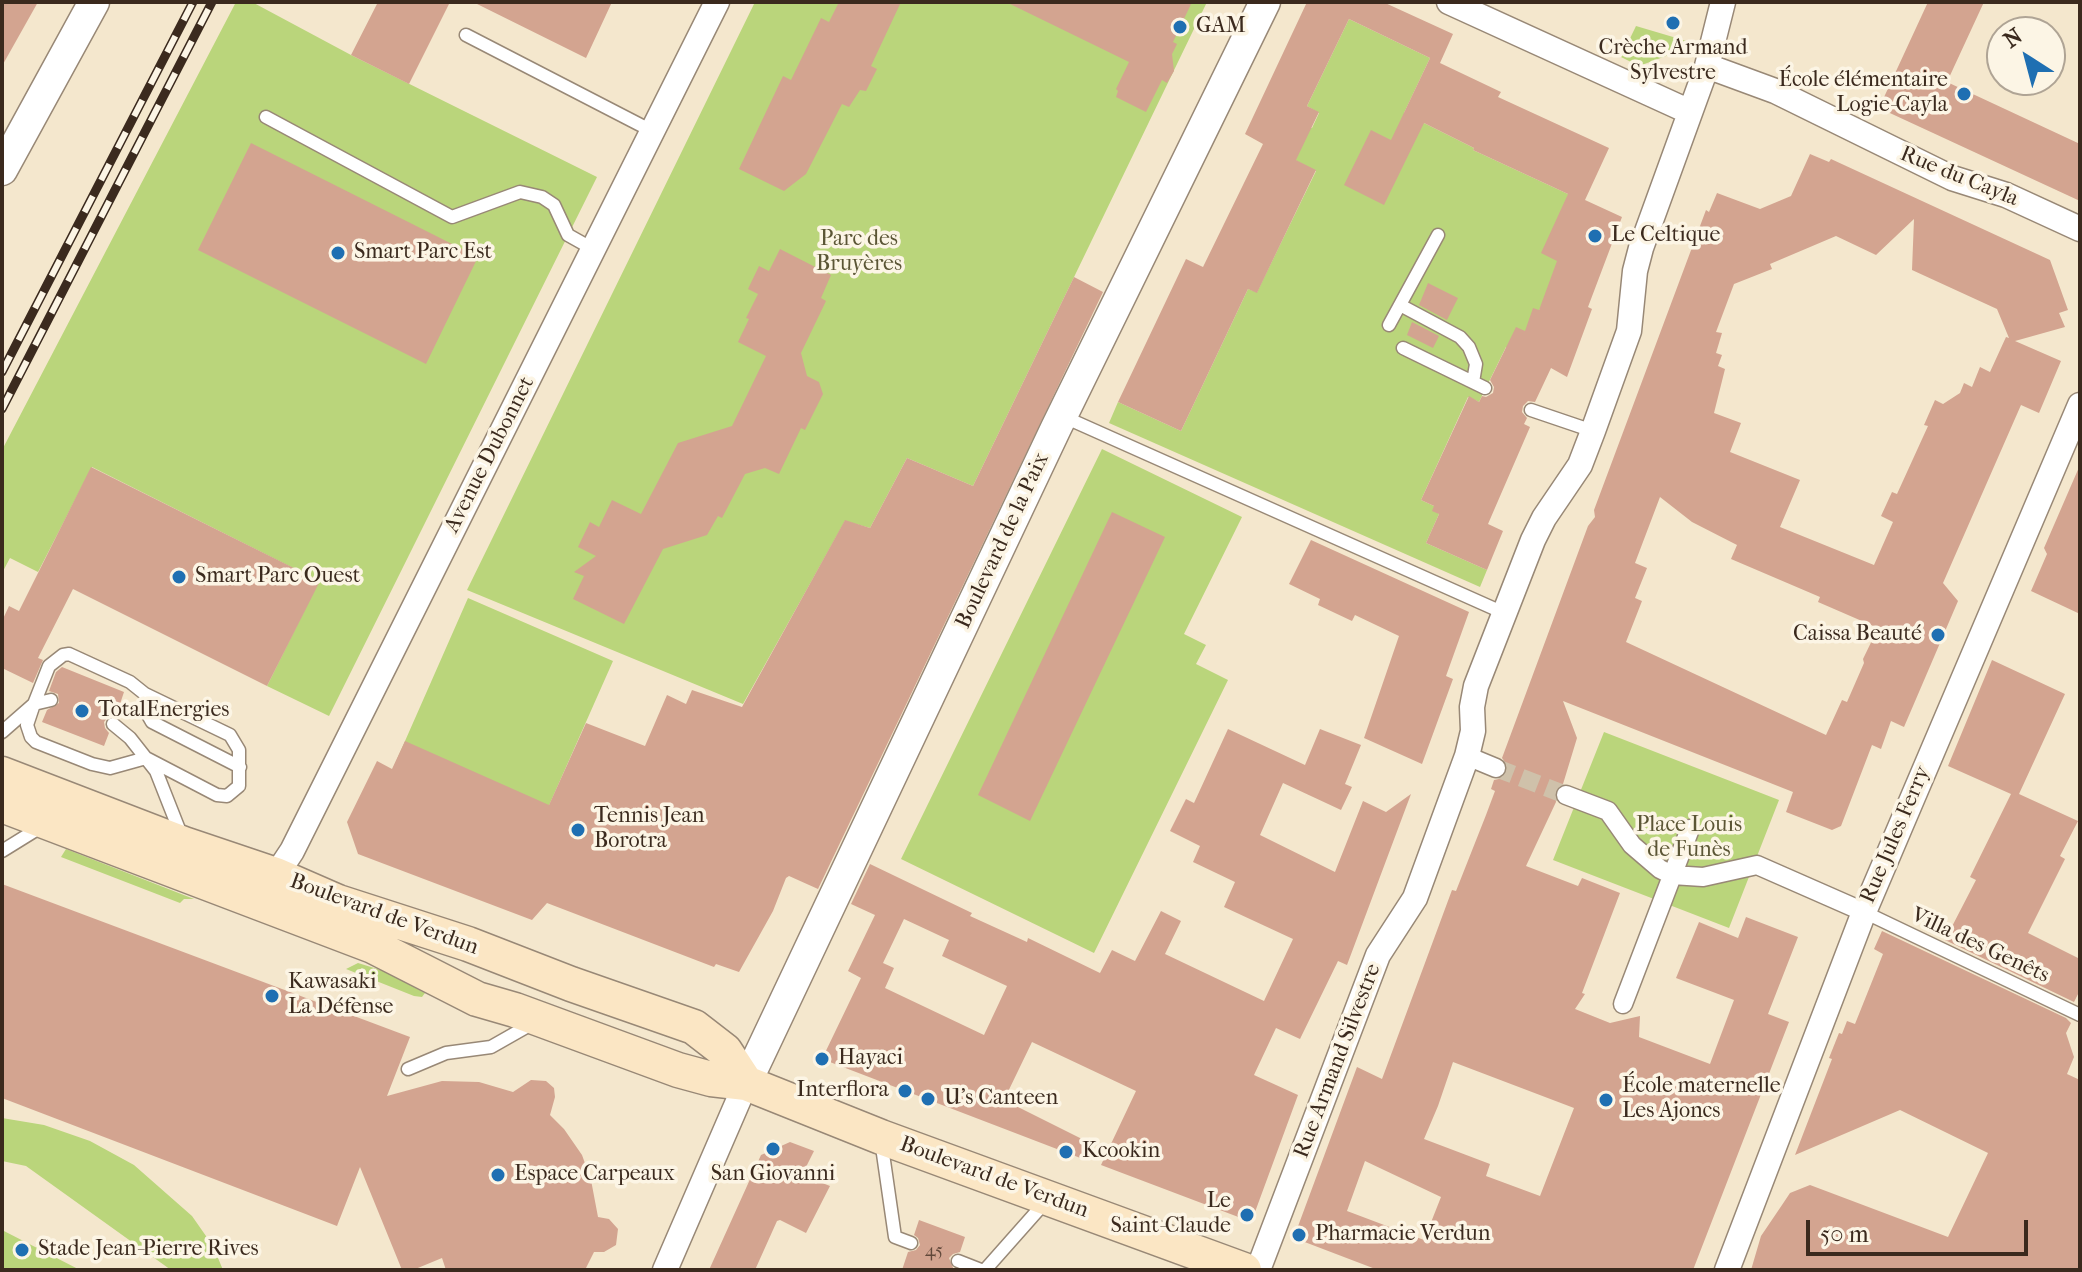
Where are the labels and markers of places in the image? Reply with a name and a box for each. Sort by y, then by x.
place label: GAM [1196,14,1246,40]
marker: Crèche Armand Sylvestre [1664,14,1682,32]
marker: GAM [1171,18,1189,36]
place label: Crèche Armand Sylvestre [1598,36,1748,88]
place label: École élémentaire Logie-Cayla [1778,68,1948,120]
marker: École élémentaire Logie-Cayla [1955,85,1973,103]
place label: Le Celtique [1611,223,1720,249]
marker: Le Celtique [1586,227,1604,245]
place label: Smart Parc Est [354,240,492,266]
marker: Smart Parc Est [329,244,347,262]
place label: Smart Parc Ouest [195,564,360,590]
marker: Smart Parc Ouest [170,568,188,586]
place label: Caissa Beauté [1793,622,1922,648]
marker: Caissa Beauté [1929,626,1947,644]
place label: TotalEnergies [98,698,229,724]
marker: TotalEnergies [73,702,91,720]
place label: Tennis Jean Borotra [594,804,704,856]
marker: Tennis Jean Borotra [569,821,587,839]
place label: Kawasaki La Défense [288,970,393,1022]
marker: Kawasaki La Défense [263,987,281,1005]
place label: Hayaci [838,1046,903,1072]
marker: Hayaci [813,1050,831,1068]
place label: École maternelle Les Ajoncs [1622,1074,1781,1126]
place label: Interflora [797,1078,889,1104]
marker: Interflora [896,1082,914,1100]
place label: U's Canteen [944,1086,1058,1112]
marker: U's Canteen [919,1090,937,1108]
marker: École maternelle Les Ajoncs [1597,1091,1615,1109]
place label: Kcookin [1082,1139,1160,1165]
marker: San Giovanni [764,1140,782,1158]
marker: Kcookin [1057,1143,1075,1161]
place label: Espace Carpeaux [514,1162,675,1188]
place label: San Giovanni [711,1162,835,1188]
marker: Espace Carpeaux [489,1166,507,1184]
place label: Le Saint-Claude [1111,1189,1231,1240]
marker: Le Saint-Claude [1238,1206,1256,1224]
place label: Pharmacie Verdun [1315,1222,1490,1248]
marker: Pharmacie Verdun [1290,1226,1308,1244]
place label: Stade Jean-Pierre Rives [38,1237,259,1263]
marker: Stade Jean-Pierre Rives [13,1241,31,1259]

